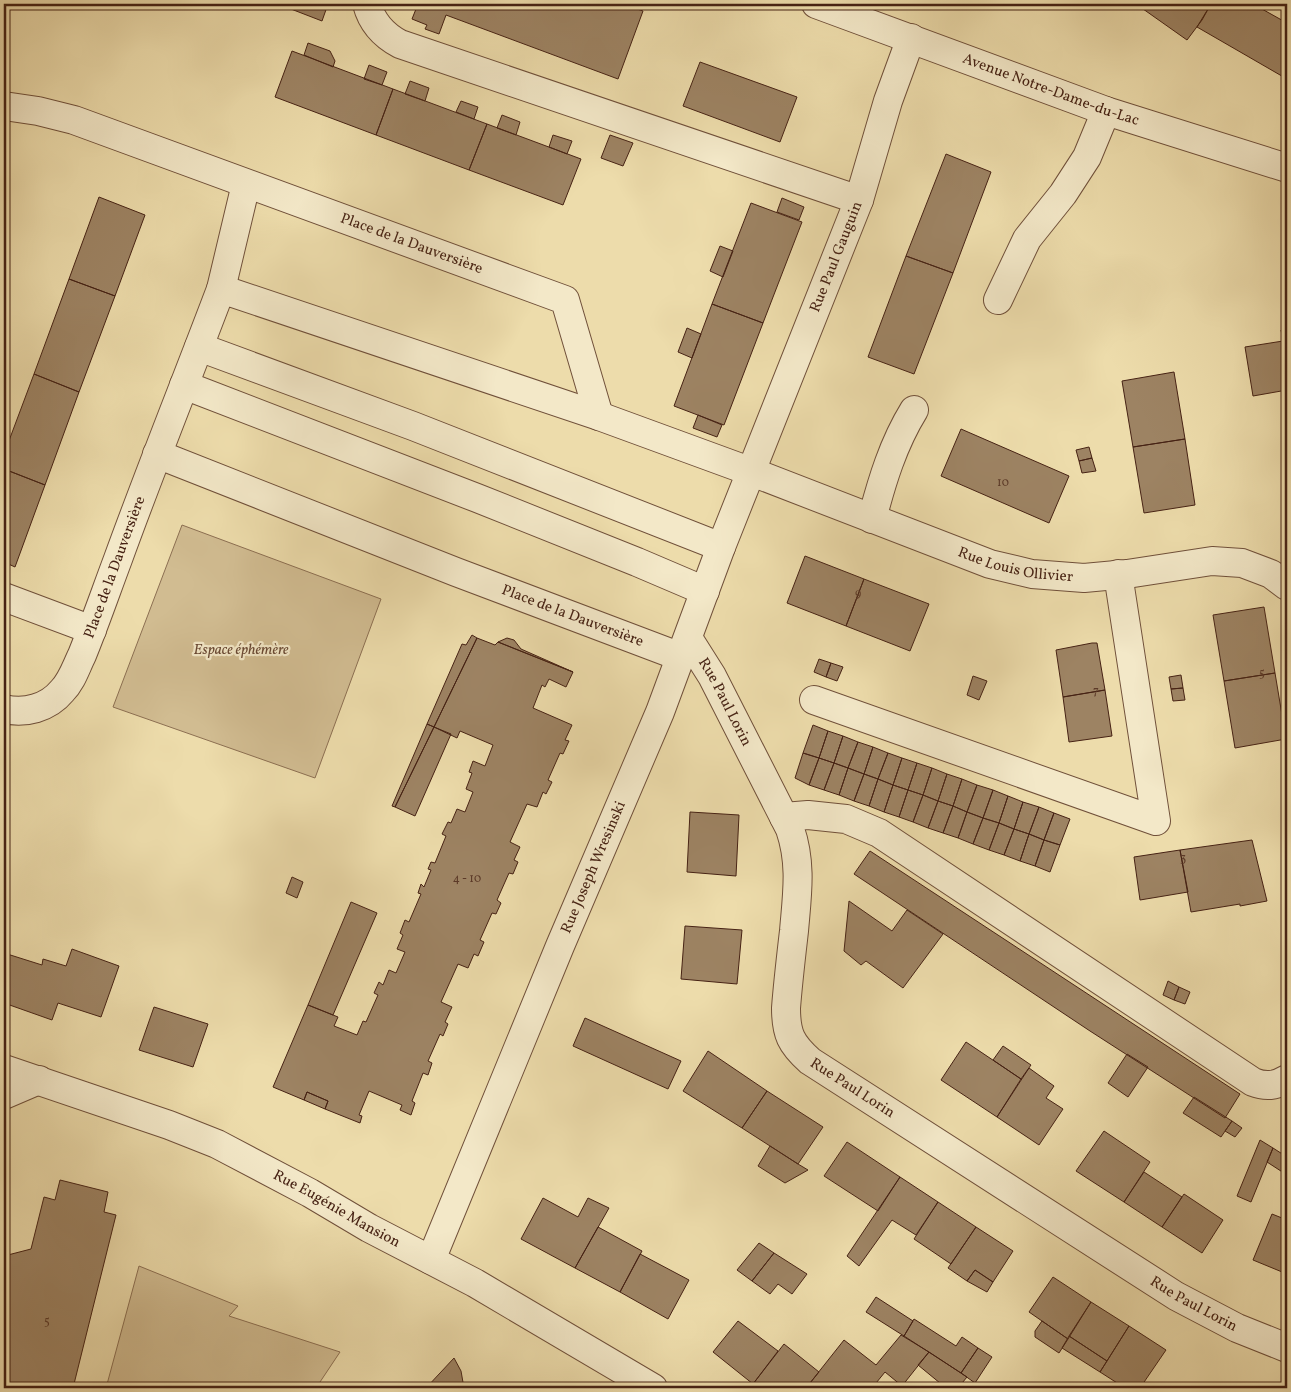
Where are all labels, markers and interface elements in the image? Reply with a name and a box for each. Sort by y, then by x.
street label: Avenue Notre-Dame-du-Lac [959,48,1142,131]
street label: Rue Paul Gauguin [805,198,868,315]
street label: Place de la Dauversière [337,208,486,279]
house number: 10 [997,475,1009,491]
street label: Place de la Dauversière [79,493,151,641]
street label: Rue Louis Ollivier [955,542,1074,588]
street label: Place de la Dauversière [499,580,647,652]
house number: 9 [855,586,861,602]
park label: Espace éphémère [193,640,289,661]
street label: Rue Paul Lorin [693,654,757,750]
house number: 5 [1259,666,1265,682]
house number: 7 [1093,683,1099,699]
street label: Rue Joseph Wresinski [556,798,631,937]
house number: 3 [1180,851,1186,867]
house number: 4 - 10 [453,871,481,887]
street label: Rue Paul Lorin [806,1053,899,1123]
street label: Rue Eugénie Mansion [269,1165,404,1253]
street label: Rue Paul Lorin [1146,1271,1241,1337]
house number: 5 [44,1314,50,1330]

